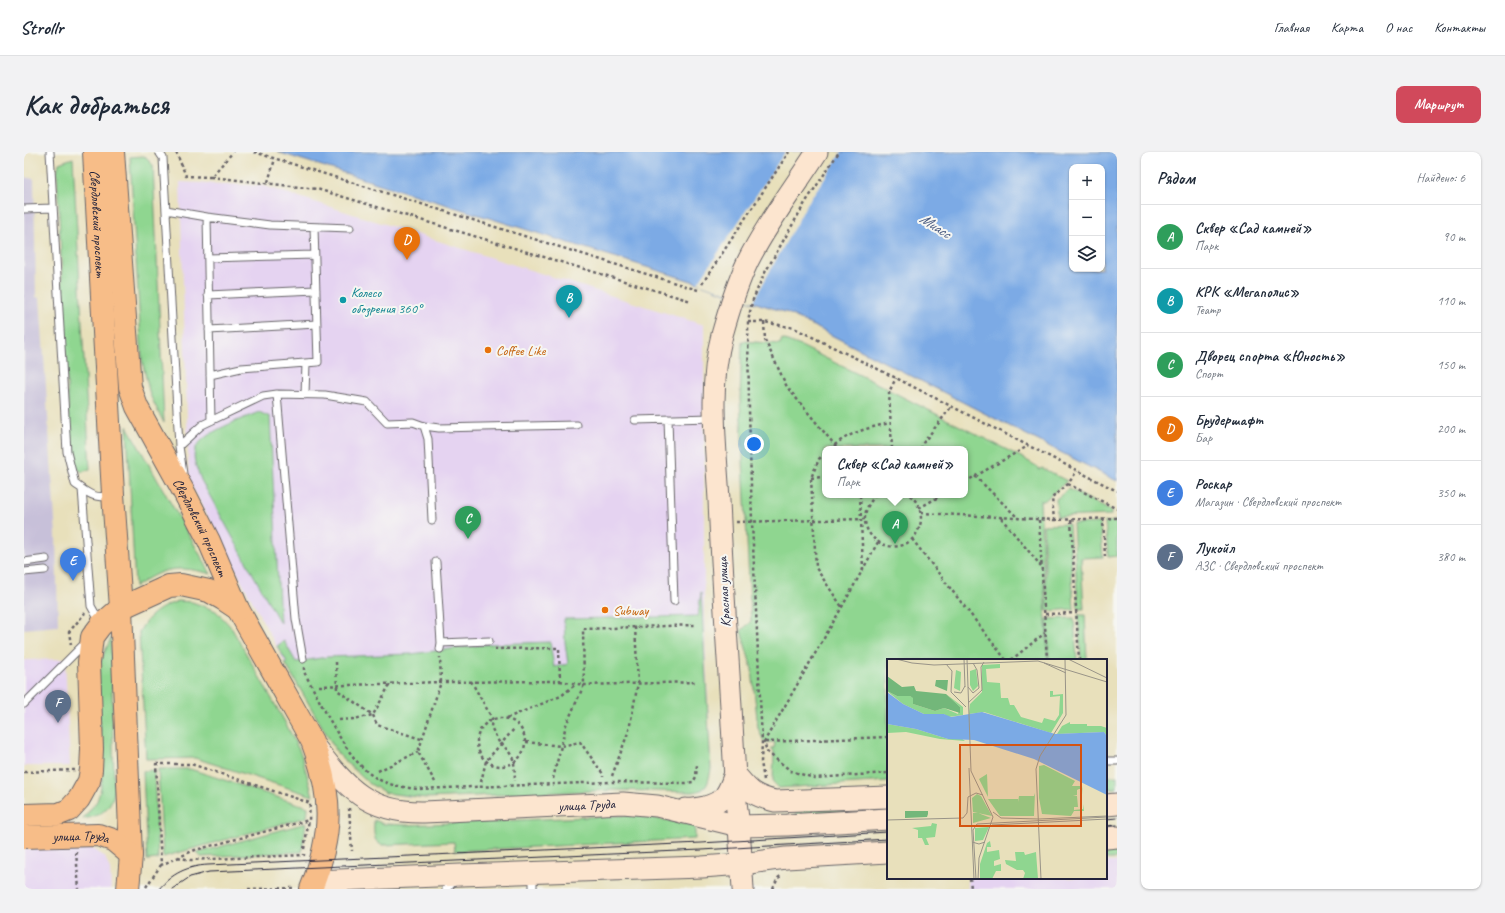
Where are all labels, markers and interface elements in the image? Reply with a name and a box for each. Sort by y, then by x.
text: Strollr [20,16,63,40]
text: Главная [1274,19,1309,36]
text: Карта [1331,19,1363,36]
text: О нас [1385,19,1412,36]
text: Контакты [1434,19,1485,36]
button: Маршрут [1396,86,1481,123]
text: Как добраться [24,87,169,122]
map controls [1069,164,1105,272]
button: + [1069,164,1105,200]
text: Рядом [1157,168,1195,189]
street label: Свердловский проспект [87,170,110,279]
text: Найдено: 6 [1417,170,1465,186]
button: − [1069,200,1105,236]
water label: Миасс [916,209,955,244]
text: Сквер «Сад камней» [1195,219,1312,238]
pin: D [394,227,420,260]
text: A [1167,229,1173,245]
text: 90 m [1443,229,1465,245]
button: layers [1069,236,1105,272]
text: Парк [1195,238,1218,254]
text: КРК «Мегаполис» [1195,283,1299,302]
place label: Колесо обозрения 360° [351,284,424,317]
pin: B [556,285,582,318]
text: B [1167,293,1173,309]
text: 110 m [1437,293,1465,309]
marker: Колесо обозрения 360° [338,295,348,305]
text: Театр [1195,302,1221,318]
place label: Coffee Like [496,342,547,359]
marker: Coffee Like [483,345,493,355]
text: Дворец спорта «Юность» [1195,347,1345,366]
text: C [1167,357,1173,373]
text: 150 m [1437,357,1465,373]
text: Спорт [1195,366,1223,382]
text: Брудершафт [1195,411,1263,430]
text: D [1166,421,1174,437]
text: 200 m [1437,421,1465,437]
text: Бар [1195,430,1212,446]
your location [744,434,764,454]
popup [822,446,968,498]
text: Сквер «Сад камней» [837,455,953,474]
text: Парк [837,474,860,490]
street label: Свердловский проспект [169,475,232,580]
text: Роскар [1195,475,1231,494]
text: E [1167,485,1173,501]
text: 350 m [1437,485,1465,501]
text: Магазин · Свердловский проспект [1195,494,1341,510]
pin: C [455,506,481,539]
pin: A [882,511,908,544]
text: Лукойл [1195,539,1234,558]
pin: E [60,548,86,581]
text: F [1167,549,1173,565]
text: 380 m [1437,549,1465,565]
street label: Красная улица [714,555,734,627]
text: АЗС · Свердловский проспект [1195,558,1323,574]
place label: Subway [613,602,650,619]
marker: Subway [600,605,610,615]
inset map [887,659,1107,879]
pin: F [45,690,71,723]
street label: улица Труда [557,795,617,814]
street label: улица Труда [51,826,113,847]

